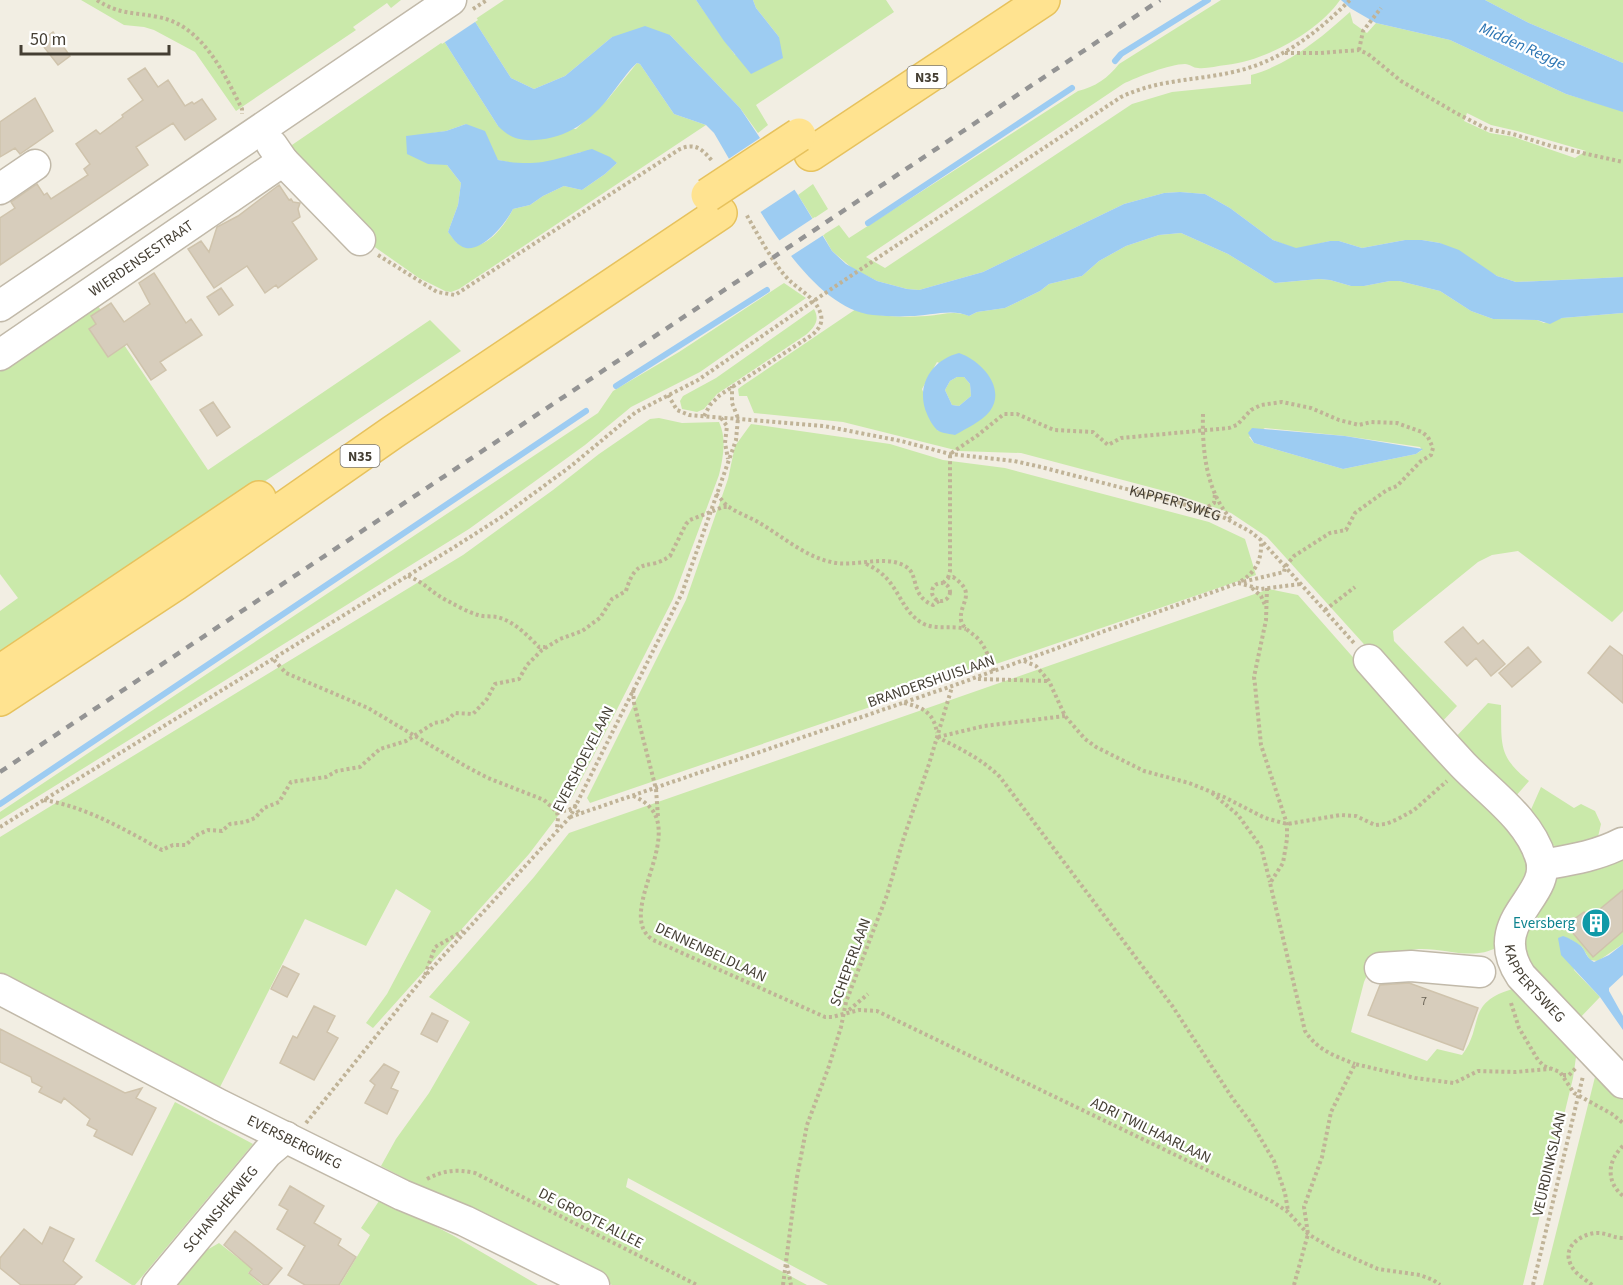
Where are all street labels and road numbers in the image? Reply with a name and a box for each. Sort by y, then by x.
road number: N35 [908,66,946,88]
street label: WIERDENSESTRAAT [85,215,198,302]
road number: N35 [340,445,380,467]
street label: KAPPERTSWEG [1127,480,1223,527]
street label: BRANDERSHUISLAAN [865,650,998,713]
street label: EVERSHOEVELAAN [548,703,619,816]
street label: SCHEPERLAAN [825,915,876,1009]
street label: DENNENBELDLAAN [652,917,770,987]
street label: KAPPERTSWEG [1499,943,1570,1027]
street label: ADRI TWILHAARLAAN [1087,1092,1215,1169]
street label: EVERSBERGWEG [243,1110,345,1175]
street label: VEURDINKSLAAN [1527,1110,1572,1218]
street label: SCHANSHEKWEG [178,1161,263,1257]
street label: DE GROOTE ALLEE [535,1183,647,1254]

